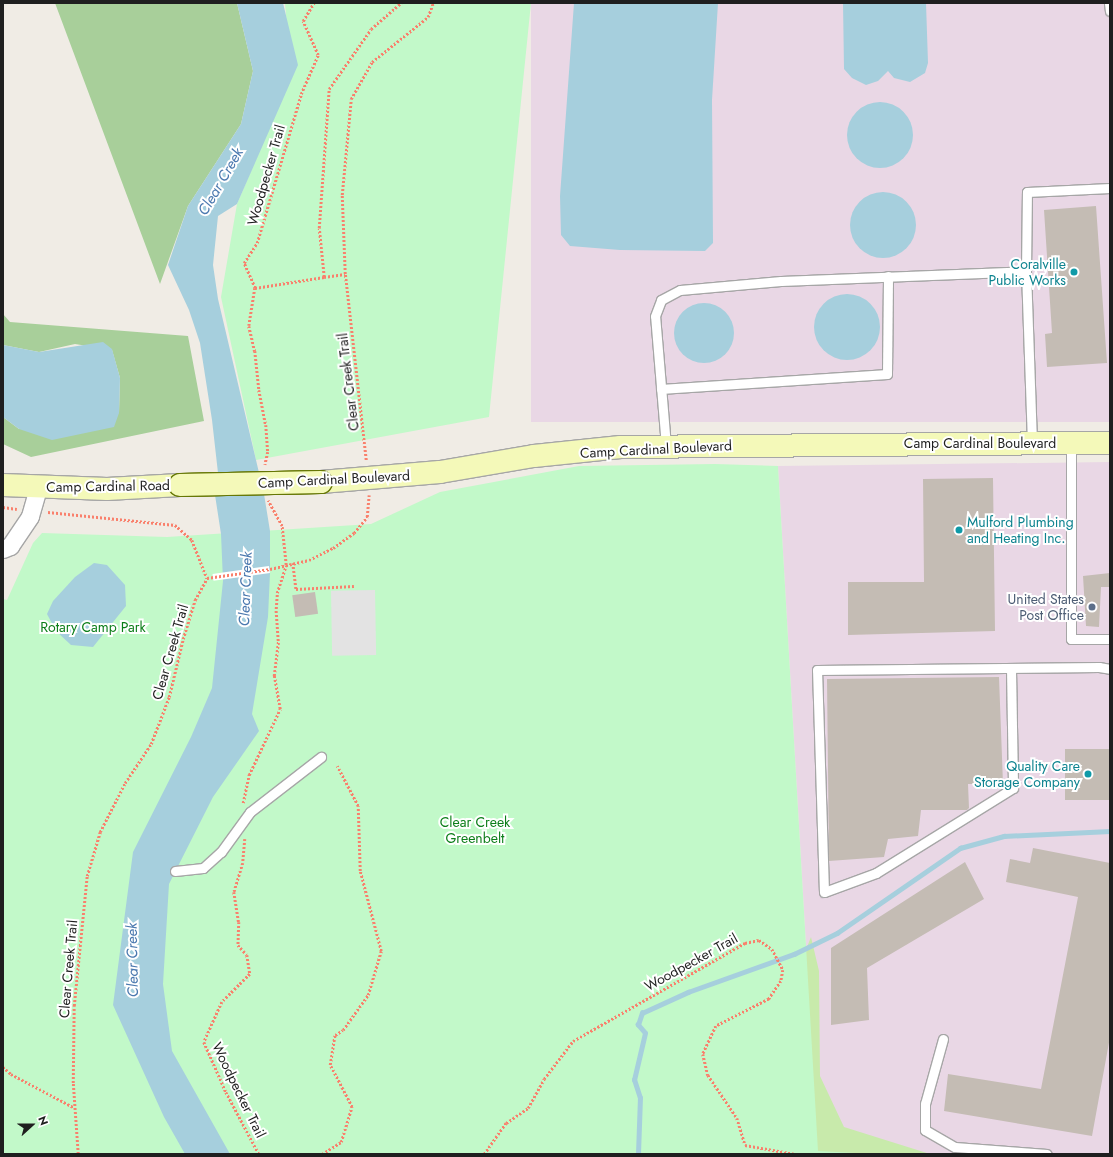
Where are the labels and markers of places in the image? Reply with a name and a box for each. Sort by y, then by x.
place label: Coralville Public Works [989,256,1066,288]
marker: Coralville Public Works [1069,267,1079,277]
place label: Mulford Plumbing and Heating Inc. [967,514,1074,546]
marker: Mulford Plumbing and Heating Inc. [954,525,964,535]
place label: United States Post Office [1008,591,1084,624]
marker: United States Post Office [1087,602,1097,612]
place label: Quality Care Storage Company [974,758,1080,790]
marker: Quality Care Storage Company [1083,769,1093,779]

